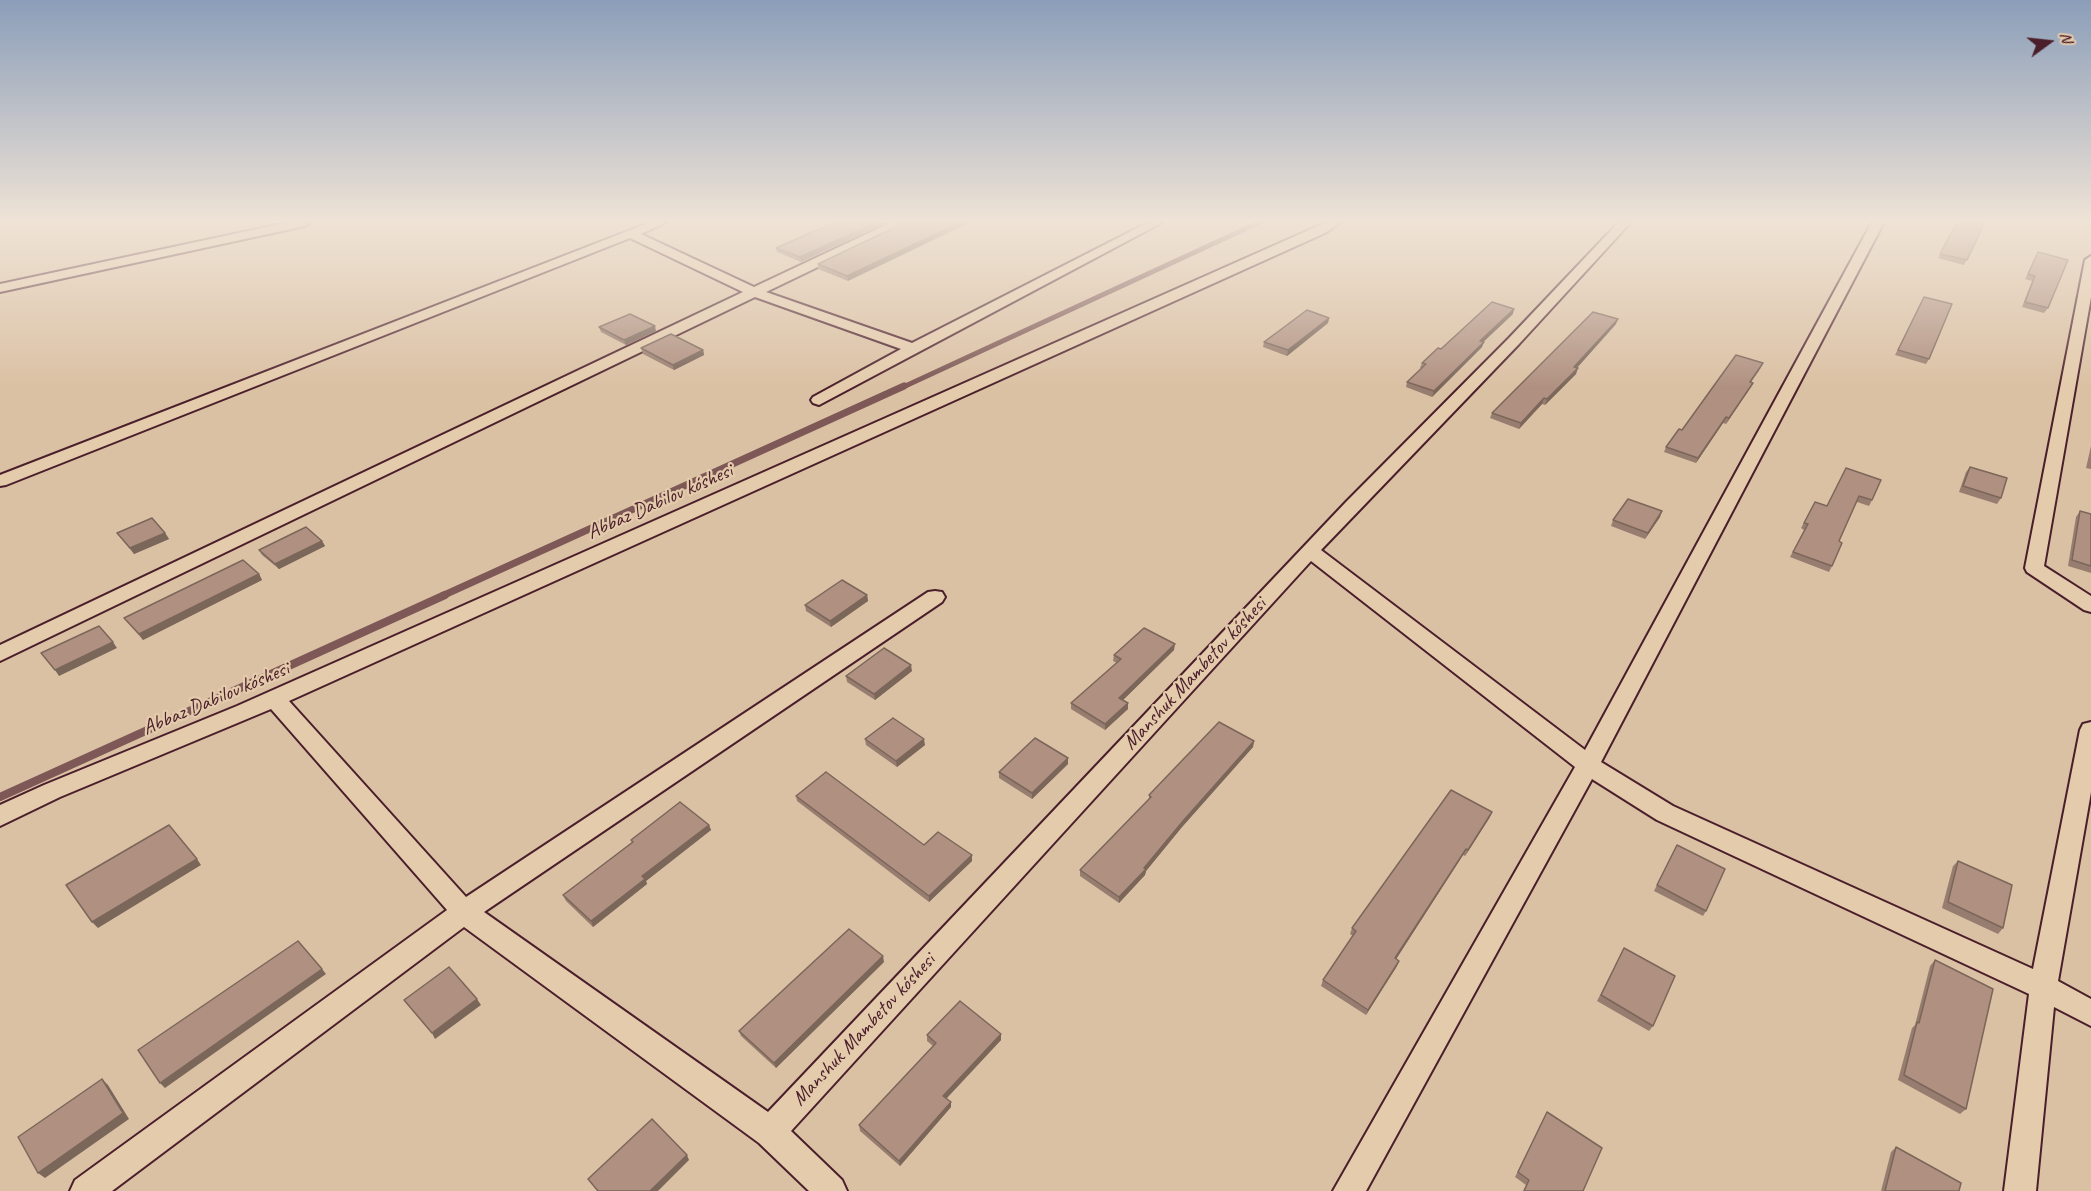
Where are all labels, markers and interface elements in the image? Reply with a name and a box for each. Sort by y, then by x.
north arrow [2019,12,2079,72]
text: N [2055,30,2077,45]
street label: Abbaz Dabilov kóshesi [583,459,737,545]
street label: Manshuk Mambetov kóshesi [1118,593,1272,755]
street label: Abbaz Dabilov kóshesi [139,657,293,741]
street label: Manshuk Mambetov kóshesi [787,949,941,1111]

